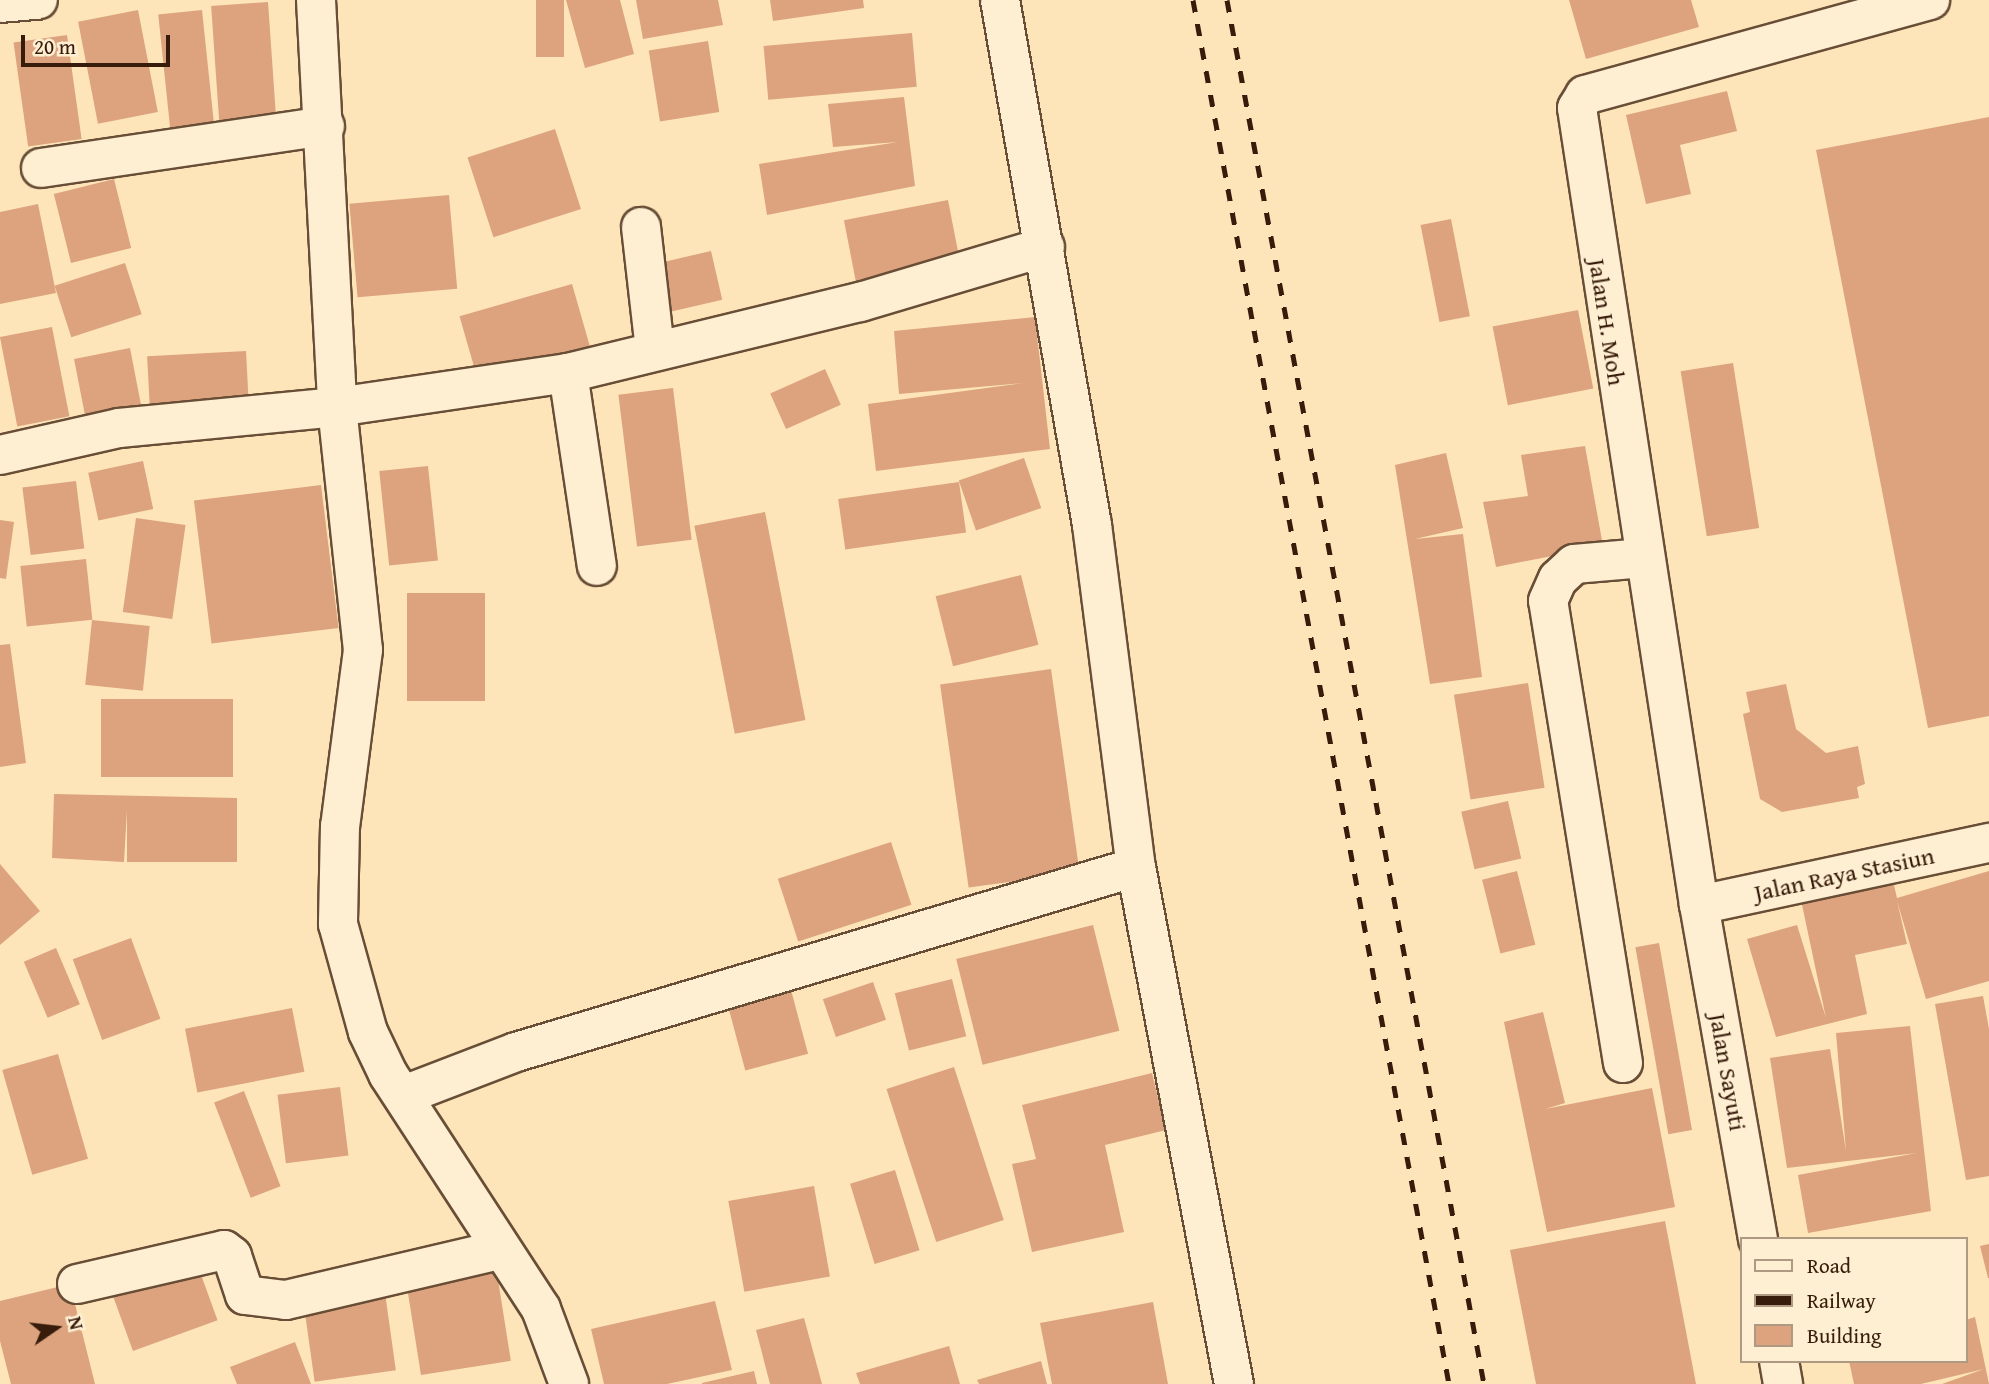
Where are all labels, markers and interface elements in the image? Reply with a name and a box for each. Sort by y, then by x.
scale bar [24,21,173,65]
text: 20 m [34,31,76,62]
street label: Jalan H. Moh [1583,256,1631,388]
street label: Jalan Raya Stasiun [1751,841,1937,907]
street label: Jalan Sayuti [1703,1011,1753,1133]
legend [1741,1237,1968,1363]
text: Road [1807,1250,1851,1281]
text: Railway [1807,1285,1876,1316]
north arrow [21,1293,91,1363]
text: N [61,1313,91,1332]
text: Building [1807,1320,1881,1351]

